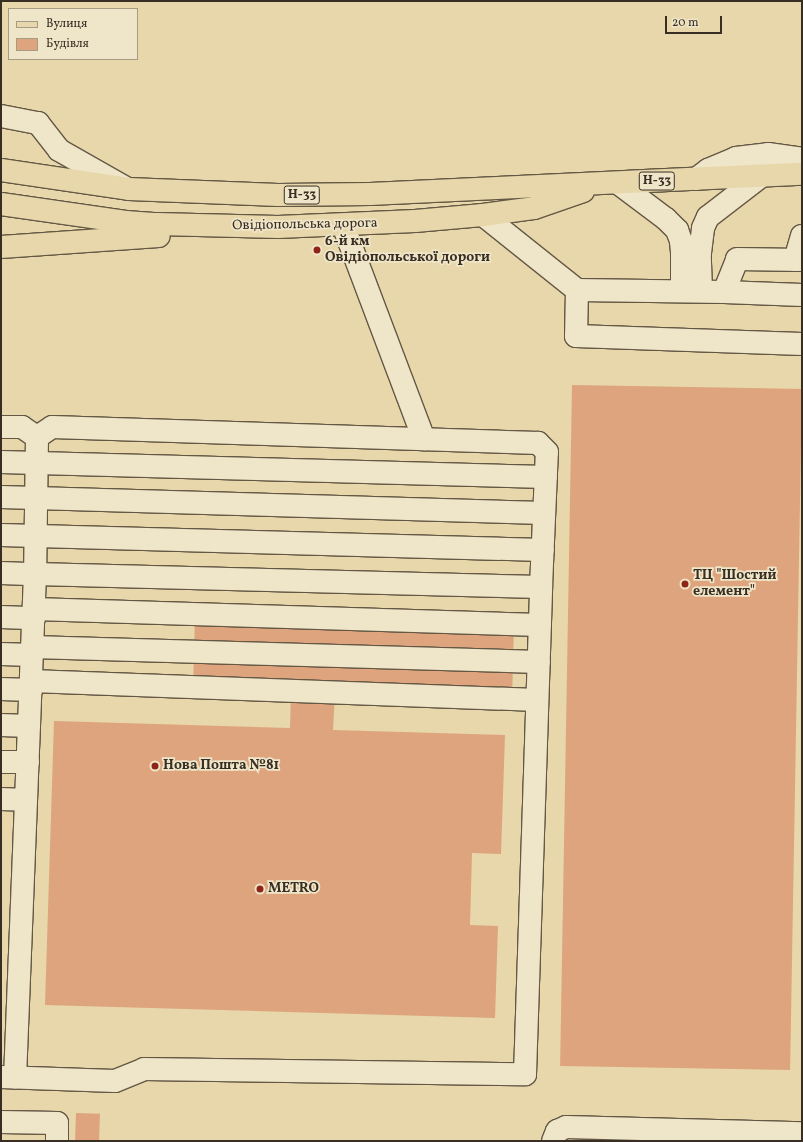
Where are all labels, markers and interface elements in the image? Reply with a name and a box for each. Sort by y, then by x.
legend [8,8,138,60]
scale bar [667,8,724,34]
text: 20 m [672,15,699,31]
text: Вулиця [46,16,87,32]
text: Будівля [46,36,89,52]
road number: Н-33 [638,170,676,192]
road number: Н-33 [283,184,321,206]
street label: Овідіопольська дорога [232,215,378,235]
place label: 6-й км Овідіопольської дороги [325,234,490,266]
marker: 6-й км Овідіопольської дороги [312,245,322,255]
place label: ТЦ "Шостий елемент" [693,568,776,600]
marker: ТЦ "Шостий елемент" [680,579,690,589]
place label: Нова Пошта №81 [163,758,279,774]
marker: Нова Пошта №81 [150,761,160,771]
place label: METRO [268,881,319,897]
marker: METRO [255,884,265,894]

